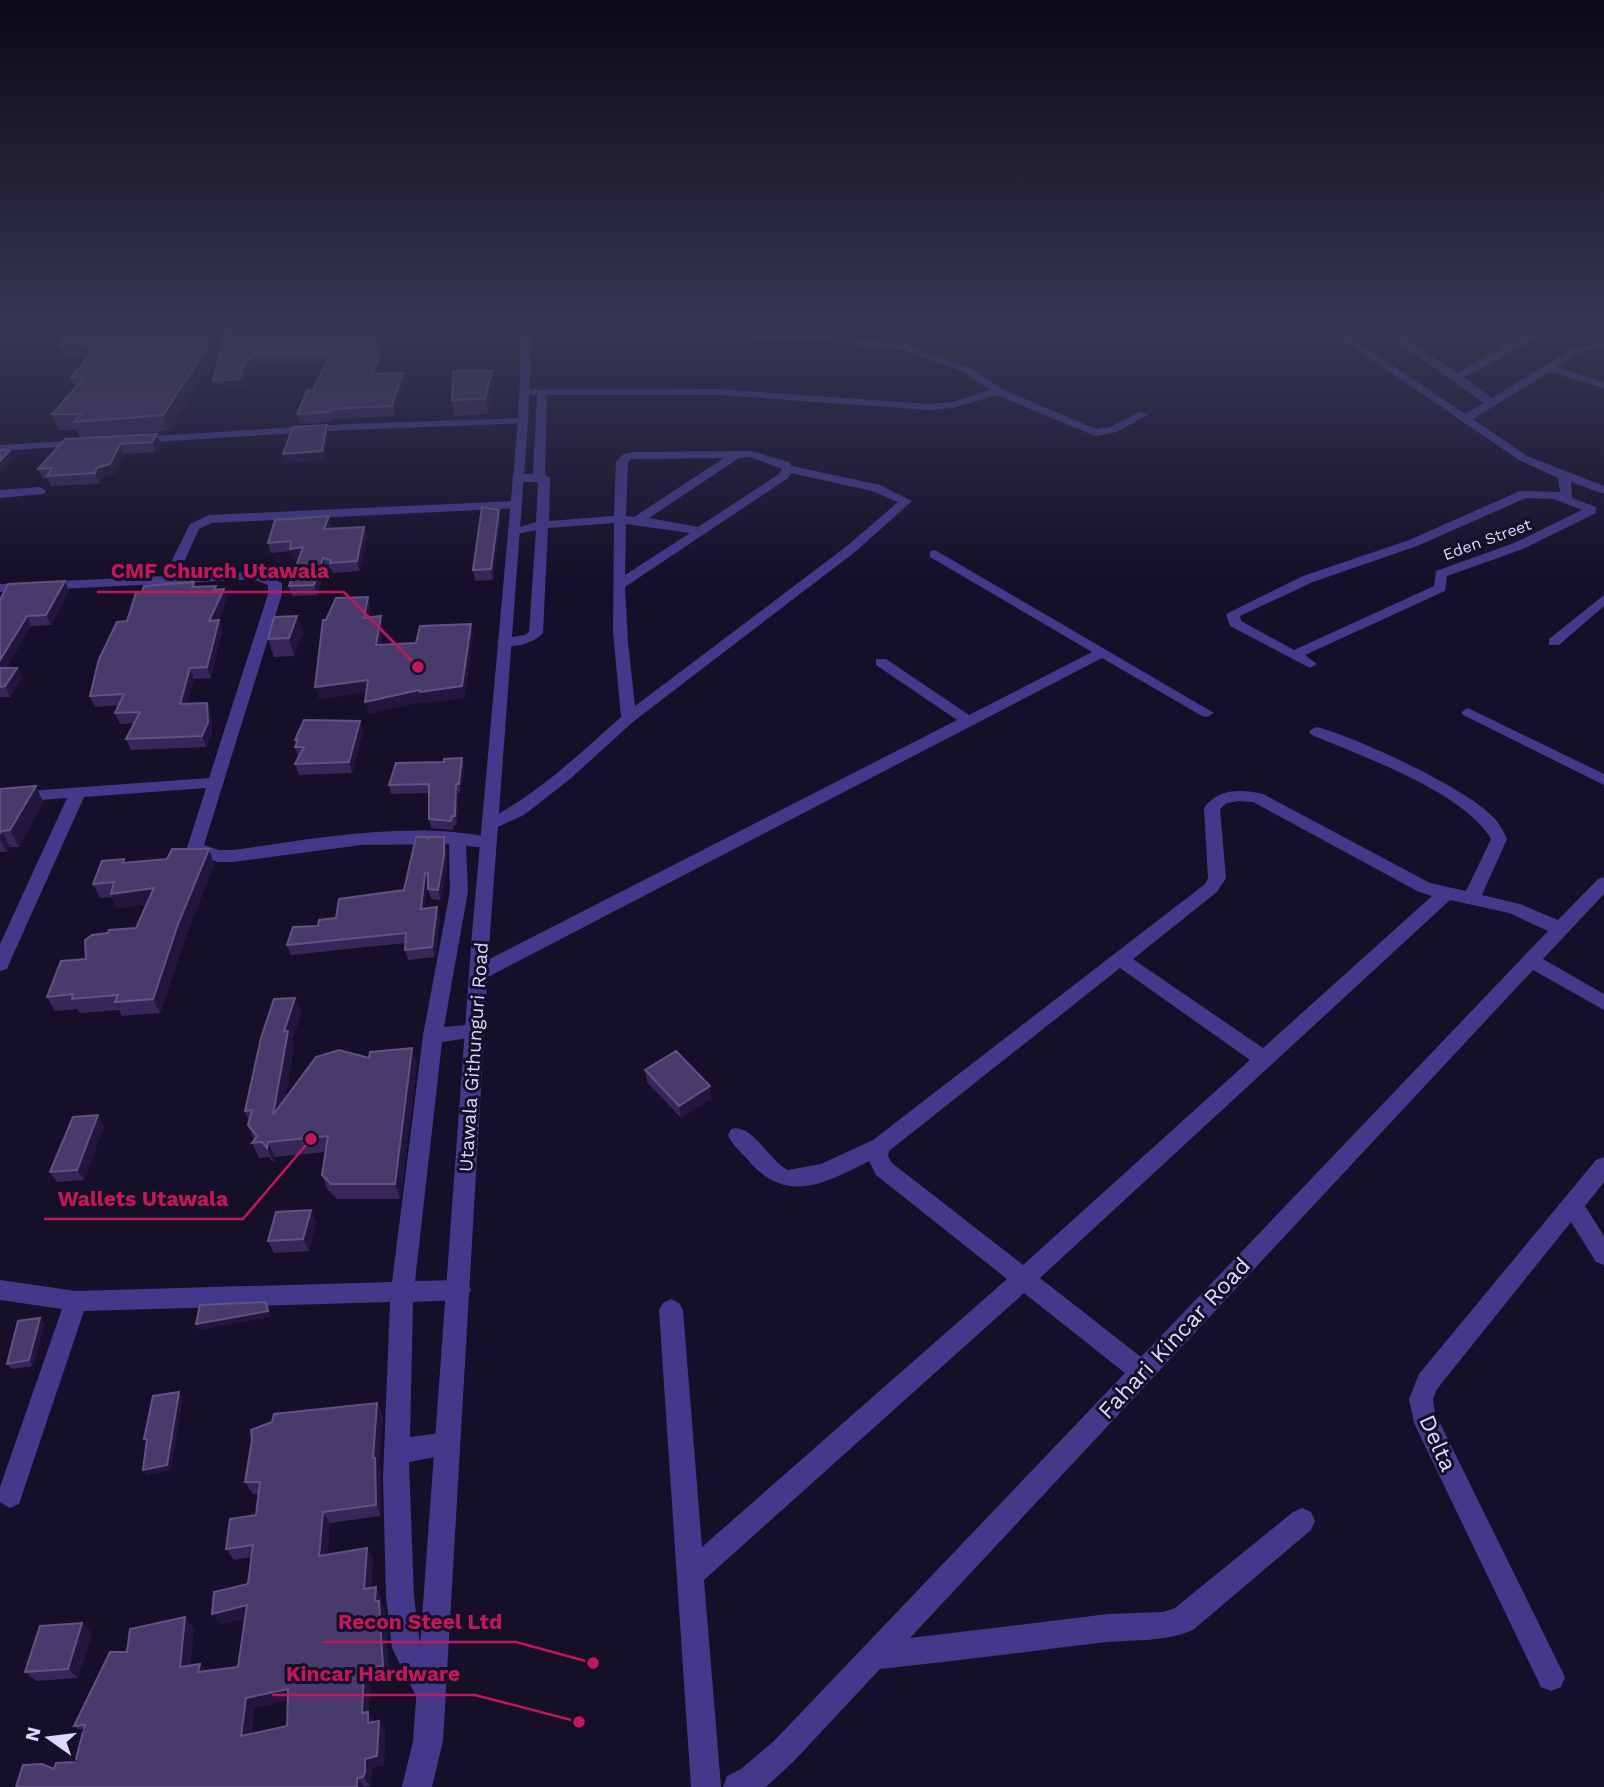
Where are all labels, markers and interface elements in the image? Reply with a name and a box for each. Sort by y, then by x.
street label: Eden Street [1440,515,1534,564]
callout: CMF Church Utawala [97,550,344,592]
text: CMF Church Utawala [111,558,330,583]
street label: Utawala Githunguri Road [454,941,493,1173]
callout: Wallets Utawala [44,1177,243,1219]
text: Wallets Utawala [58,1186,229,1211]
street label: Fahari Kincar Road [1093,1252,1256,1425]
street label: Delta [1413,1411,1462,1476]
callout: Recon Steel Ltd [323,1600,516,1642]
text: Recon Steel Ltd [338,1609,502,1634]
callout: Kincar Hardware [272,1653,475,1695]
text: Kincar Hardware [286,1661,460,1686]
north arrow [14,1703,84,1773]
text: N [20,1724,46,1744]

